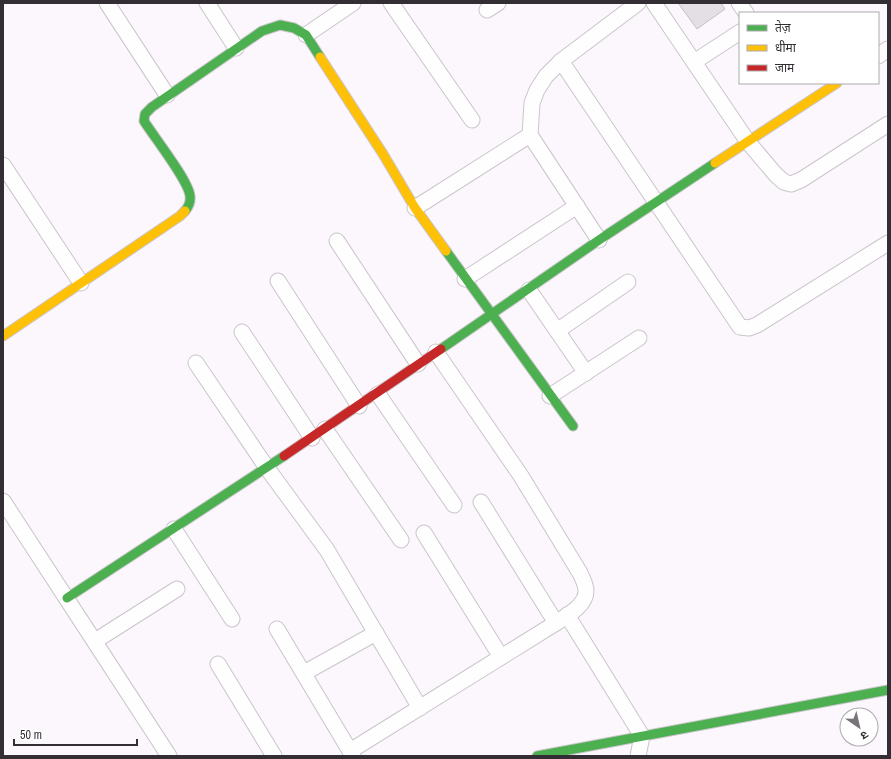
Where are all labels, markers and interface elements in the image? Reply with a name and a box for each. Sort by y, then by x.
legend [739,12,879,84]
text: तेज़ [775,20,792,36]
text: धीमा [775,40,797,56]
text: जाम [775,60,795,76]
north arrow [839,707,879,747]
scale bar [14,721,137,747]
text: 50 m [20,727,42,743]
text: उ [858,728,871,743]

